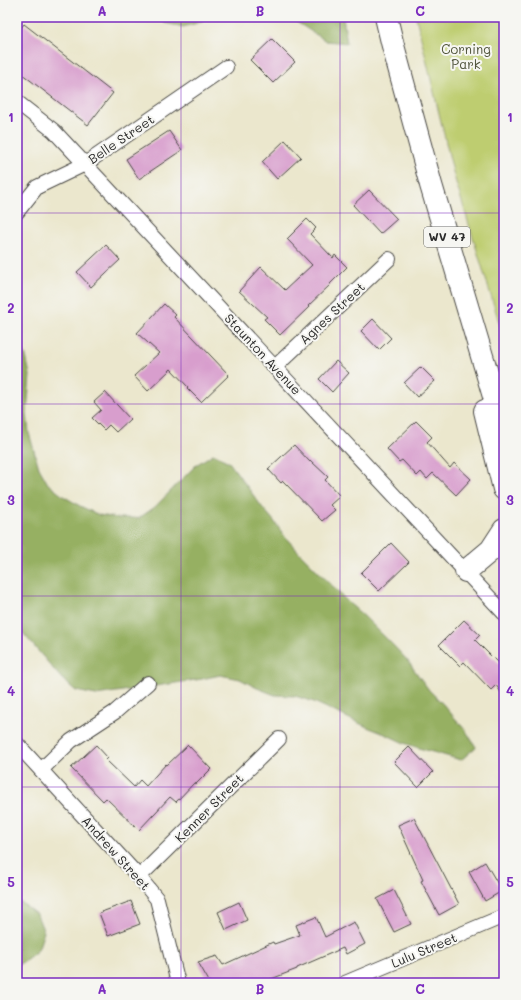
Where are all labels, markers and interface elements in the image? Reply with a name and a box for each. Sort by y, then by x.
text: A [97,2,107,19]
text: B [256,2,265,19]
text: C [415,2,425,19]
park label: Corning Park [441,40,491,72]
text: 1 [8,108,14,125]
text: 1 [507,108,513,125]
street label: Belle Street [84,110,157,167]
road number: WV 47 [424,227,470,247]
street label: Agnes Street [295,278,368,347]
text: 2 [7,299,15,316]
text: 2 [506,299,514,316]
street label: Staunton Avenue [221,309,305,398]
text: 3 [7,491,15,508]
text: 3 [506,491,514,508]
text: 4 [7,682,15,699]
text: 4 [506,682,514,699]
street label: Kenner Street [171,769,247,846]
street label: Andrew Street [78,812,155,894]
text: 5 [7,873,15,890]
text: 5 [506,873,514,890]
street label: Lulu Street [388,928,460,971]
text: A [97,980,107,997]
text: B [256,980,265,997]
text: C [415,980,425,997]

